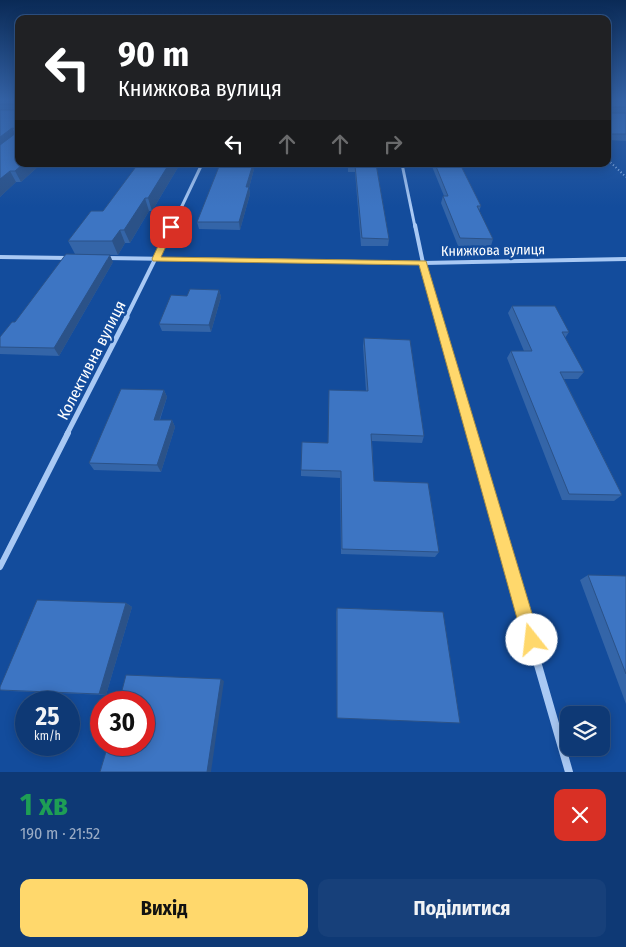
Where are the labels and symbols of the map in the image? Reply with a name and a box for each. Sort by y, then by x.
pin [150,206,192,248]
street label: Книжкова вулиця [441,241,545,260]
street label: Колективна вулиця [53,297,130,423]
position arrow [505,613,557,665]
speed limit sign: 30 [90,691,155,756]

